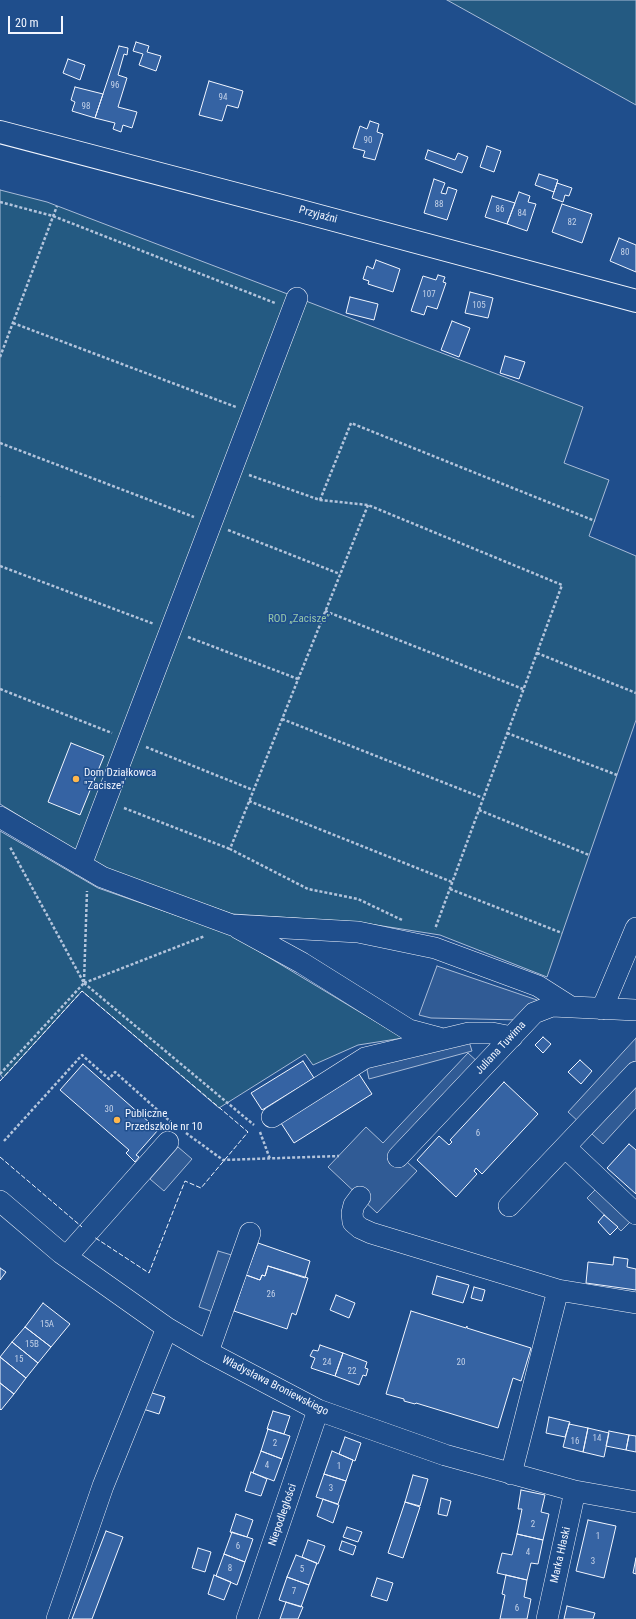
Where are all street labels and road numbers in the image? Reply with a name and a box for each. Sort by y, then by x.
street label: Przyjaźni [297,204,339,226]
street label: Juliana Tuwima [473,1019,529,1077]
street label: Władysława Broniewskiego [219,1353,331,1419]
street label: Niepodległości [266,1482,300,1548]
street label: Marka Hłaski [548,1526,574,1584]

